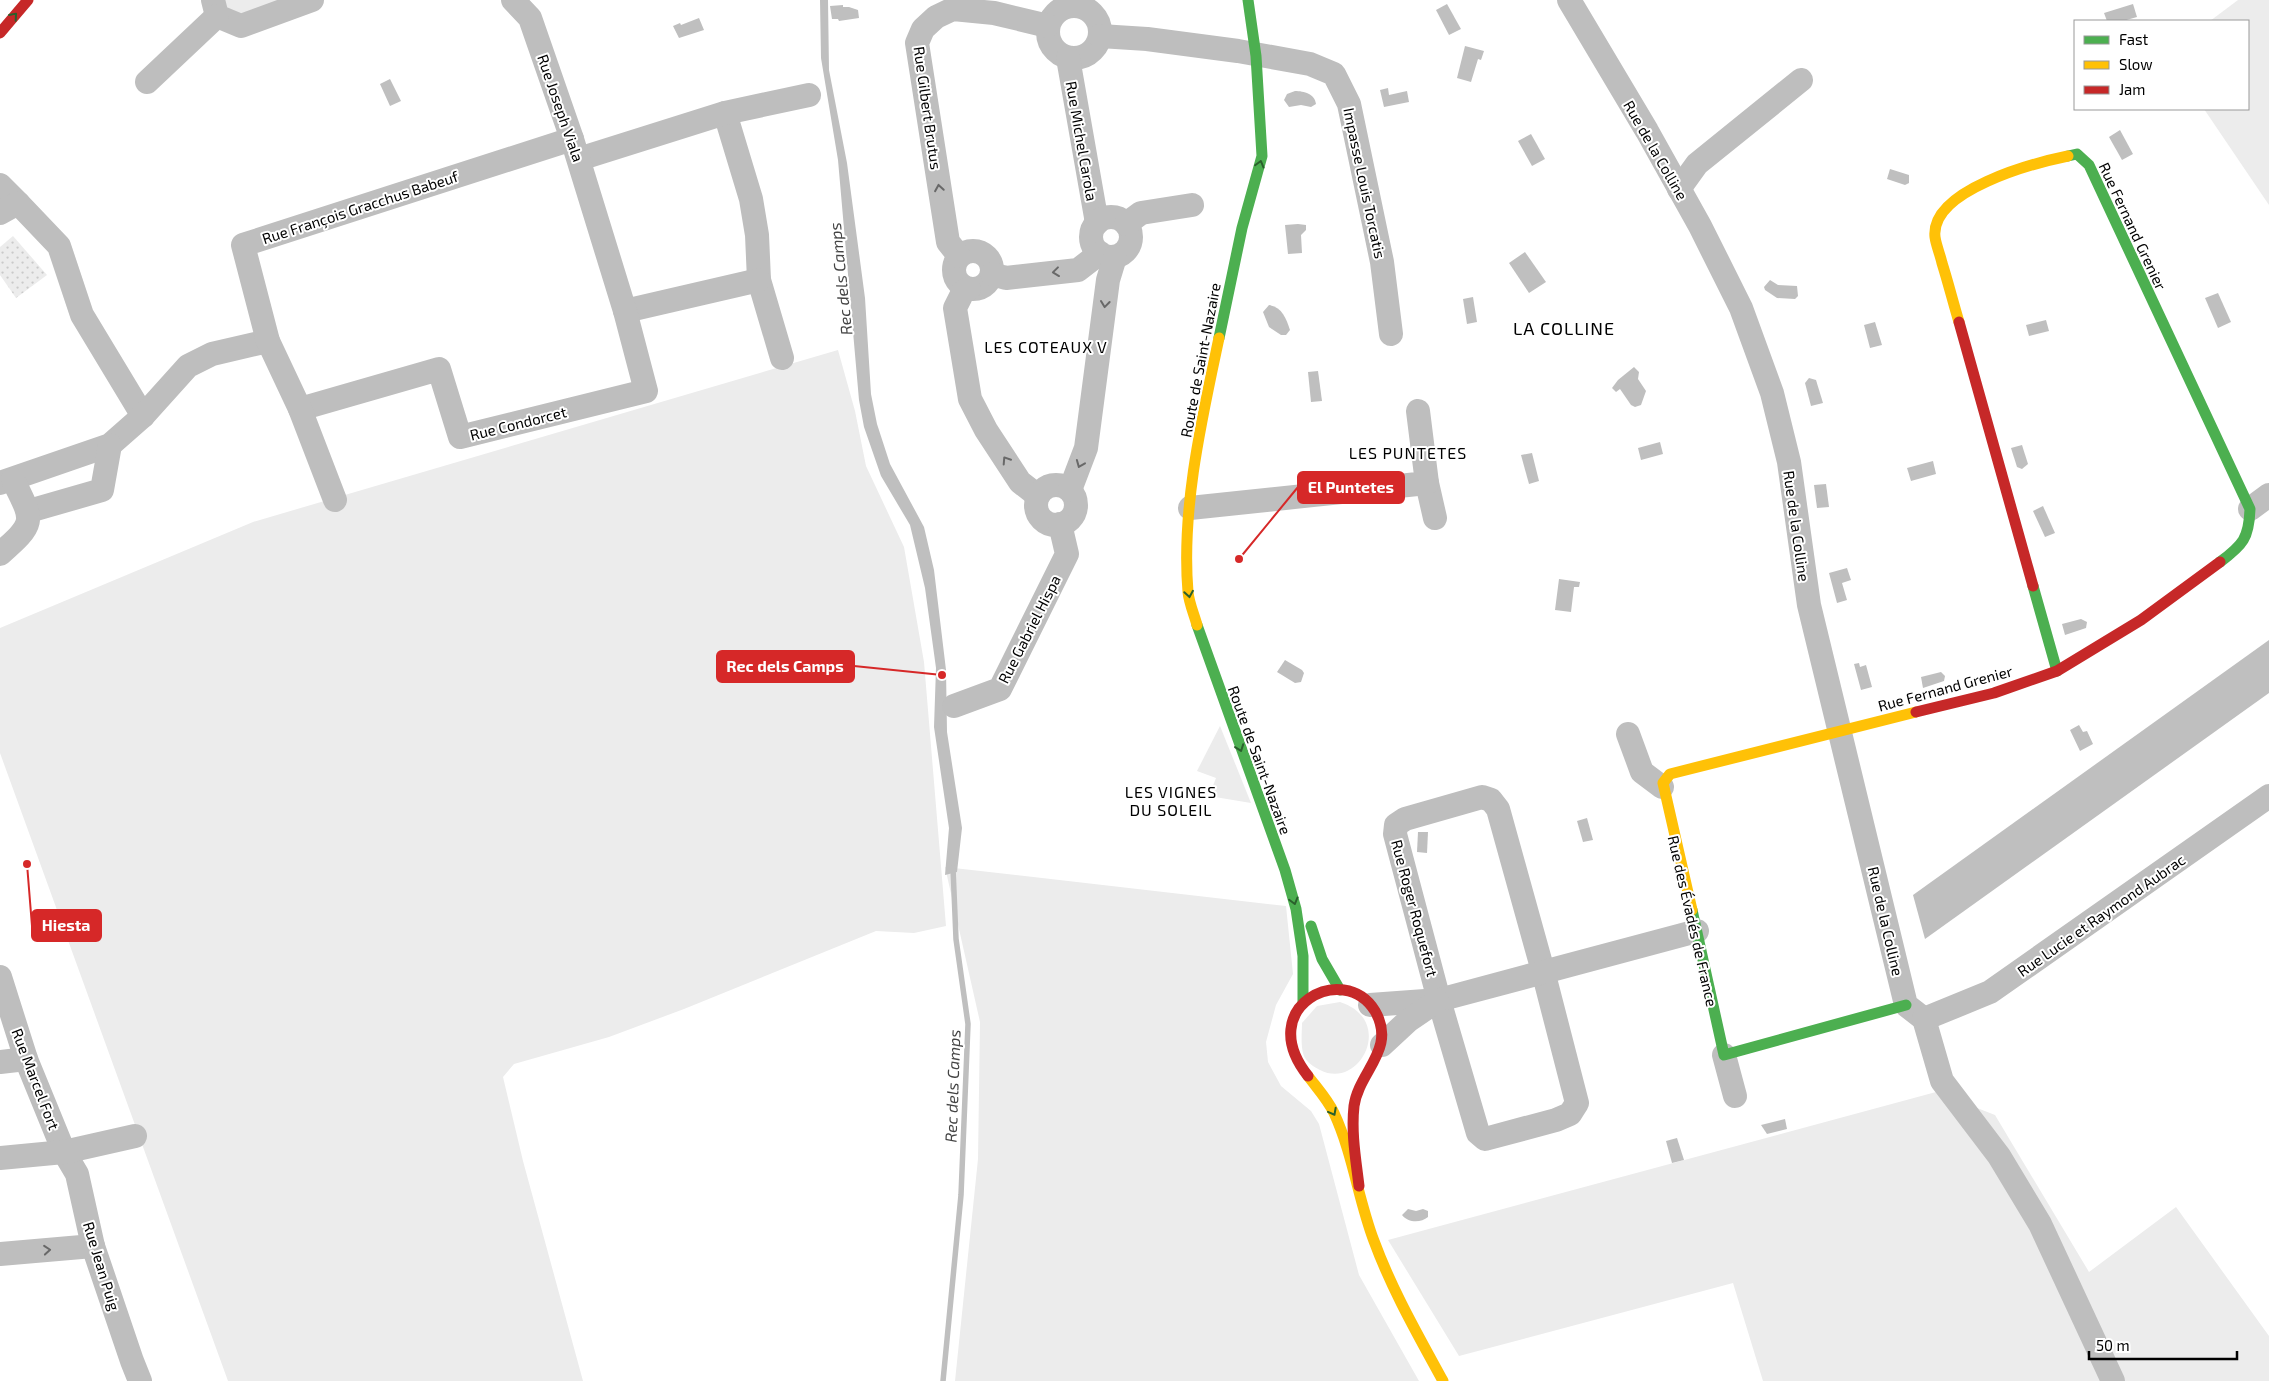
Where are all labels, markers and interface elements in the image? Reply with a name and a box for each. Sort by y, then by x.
one-way arrow [8,13,17,22]
legend [2074,20,2249,110]
text: Fast [2119,30,2149,48]
street label: Rue Gilbert Brutus [910,45,946,171]
street label: Rue Joseph Viala [534,52,588,164]
text: Slow [2119,55,2153,73]
street label: Rue Michel Carola [1063,80,1101,202]
text: Jam [2119,80,2145,98]
street label: Rue de la Colline [1620,97,1692,203]
street label: Impasse Louis Torcatis [1340,106,1390,260]
one-way arrow [1254,159,1265,168]
street label: Rue Fernand Grenier [2096,159,2170,293]
street label: Rue François Gracchus Babeuf [260,167,461,248]
one-way arrow [935,183,945,192]
water label: Rec dels Camps [825,222,855,336]
one-way arrow [1052,266,1060,277]
street label: Route de Saint-Nazaire [1176,281,1224,439]
one-way arrow [1100,300,1111,308]
district label: LA COLLINE [1513,317,1615,339]
district label: LES COTEAUX V [984,337,1108,356]
street label: Rue Condorcet [468,402,568,444]
district label: LES PUNTETES [1349,443,1467,462]
one-way arrow [1003,457,1012,466]
one-way arrow [1076,459,1086,468]
street label: Rue de la Colline [1780,469,1814,583]
callout: El Puntetes [1298,472,1404,503]
text: El Puntetes [1308,477,1394,496]
street label: Rue Gabriel Hispa [994,572,1064,686]
one-way arrow [1184,590,1194,598]
callout: Rec dels Camps [717,651,854,682]
text: Rec dels Camps [726,656,844,675]
street label: Rue Fernand Grenier [1876,661,2014,715]
street label: Route de Saint-Nazaire [1225,683,1295,837]
one-way arrow [1234,743,1244,752]
district label: LES VIGNES DU SOLEIL [1125,782,1217,819]
street label: Rue des Évadés de France [1665,834,1721,1008]
street label: Rue Roger Roquefort [1388,838,1442,979]
street label: Rue Lucie et Raymond Aubrac [2014,850,2188,980]
street label: Rue de la Colline [1865,865,1907,977]
one-way arrow [1288,897,1299,906]
callout: Hiesta [32,910,101,941]
text: Hiesta [42,915,90,934]
street label: Rue Marcel Fort [8,1026,64,1133]
water label: Rec dels Camps [941,1029,963,1143]
one-way arrow [1327,1107,1337,1116]
street label: Rue Jean Puig [80,1219,124,1313]
one-way arrow [43,1245,51,1256]
scale bar [2089,1328,2236,1360]
text: 50 m [2096,1336,2130,1354]

